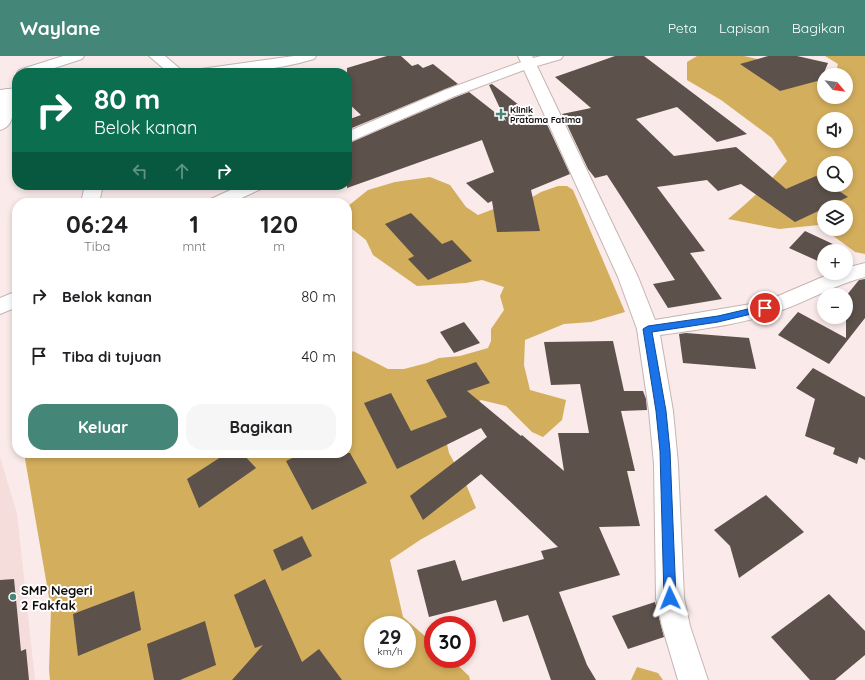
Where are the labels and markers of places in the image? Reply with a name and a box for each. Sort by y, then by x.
place label: Klinik Pratama Fatima [510,104,581,125]
marker: Klinik Pratama Fatima [495,108,507,120]
pin [748,291,782,325]
place label: SMP Negeri 2 Fakfak [21,582,92,613]
marker: SMP Negeri 2 Fakfak [8,592,18,602]

